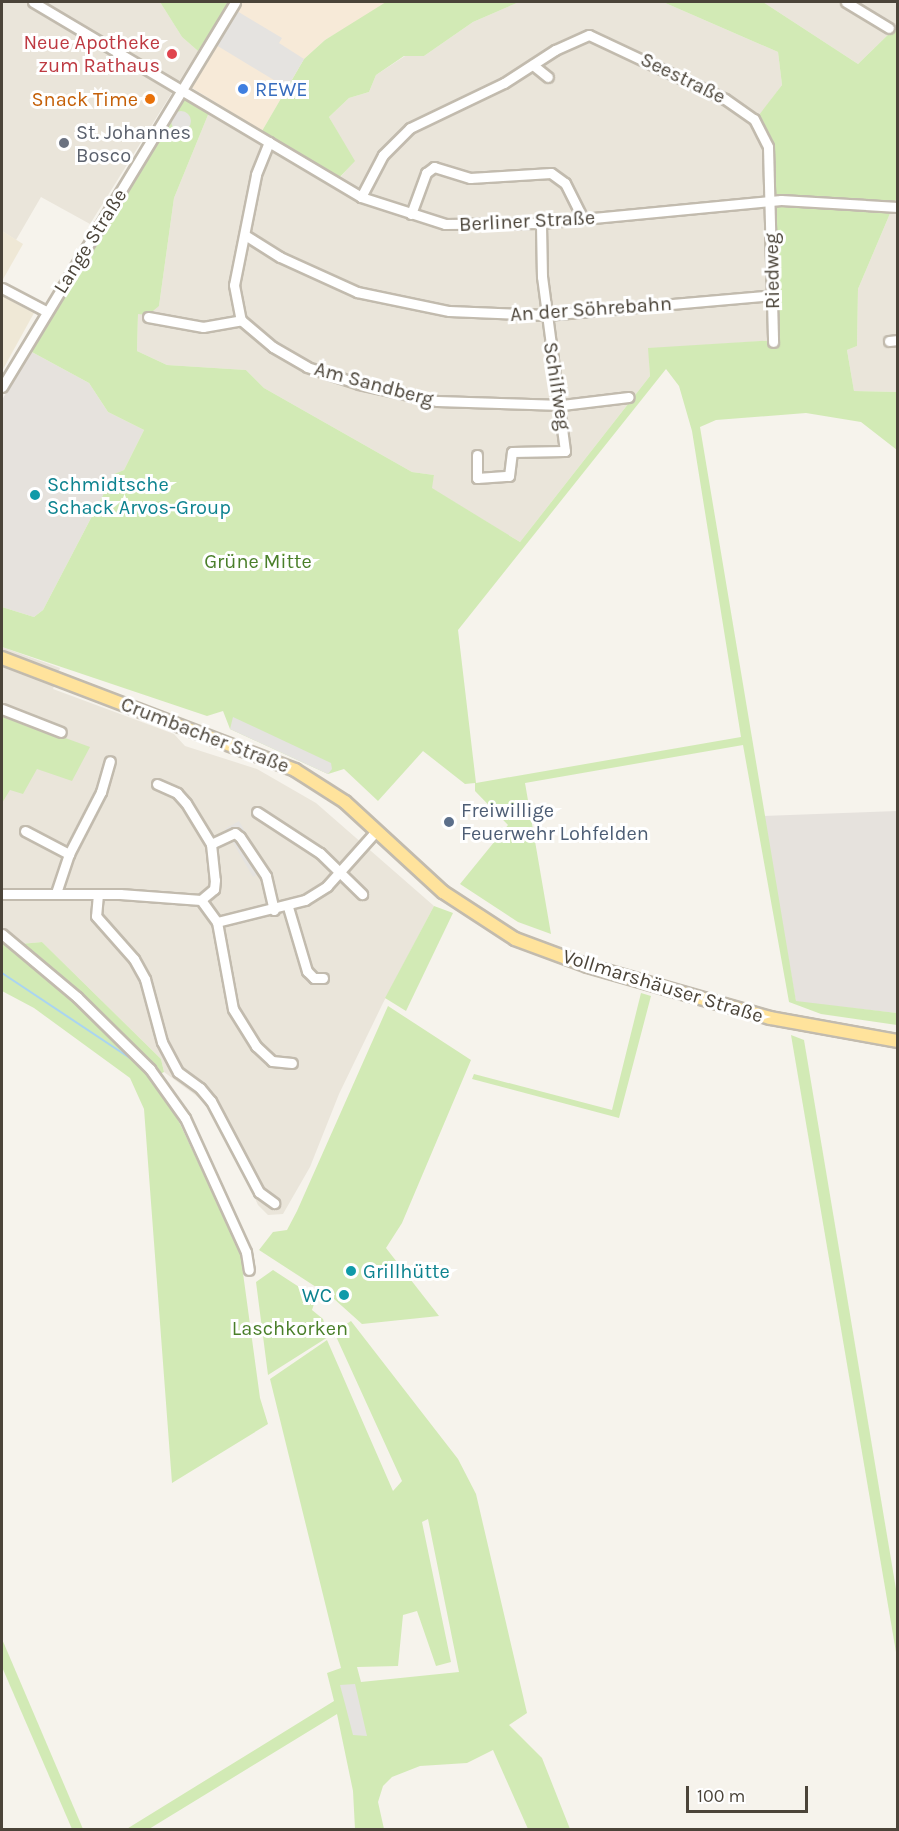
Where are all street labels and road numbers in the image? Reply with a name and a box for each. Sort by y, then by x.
street label: Seestraße [637,47,729,109]
street label: Lange Straße [48,184,132,298]
street label: Berliner Straße [458,205,596,237]
street label: Riedweg [759,233,785,309]
street label: An der Söhrebahn [509,291,673,327]
street label: Schilfweg [538,340,576,432]
street label: Am Sandberg [312,357,436,411]
street label: Crumbacher Straße [118,692,292,778]
street label: Vollmarshäuser Straße [560,944,766,1028]

